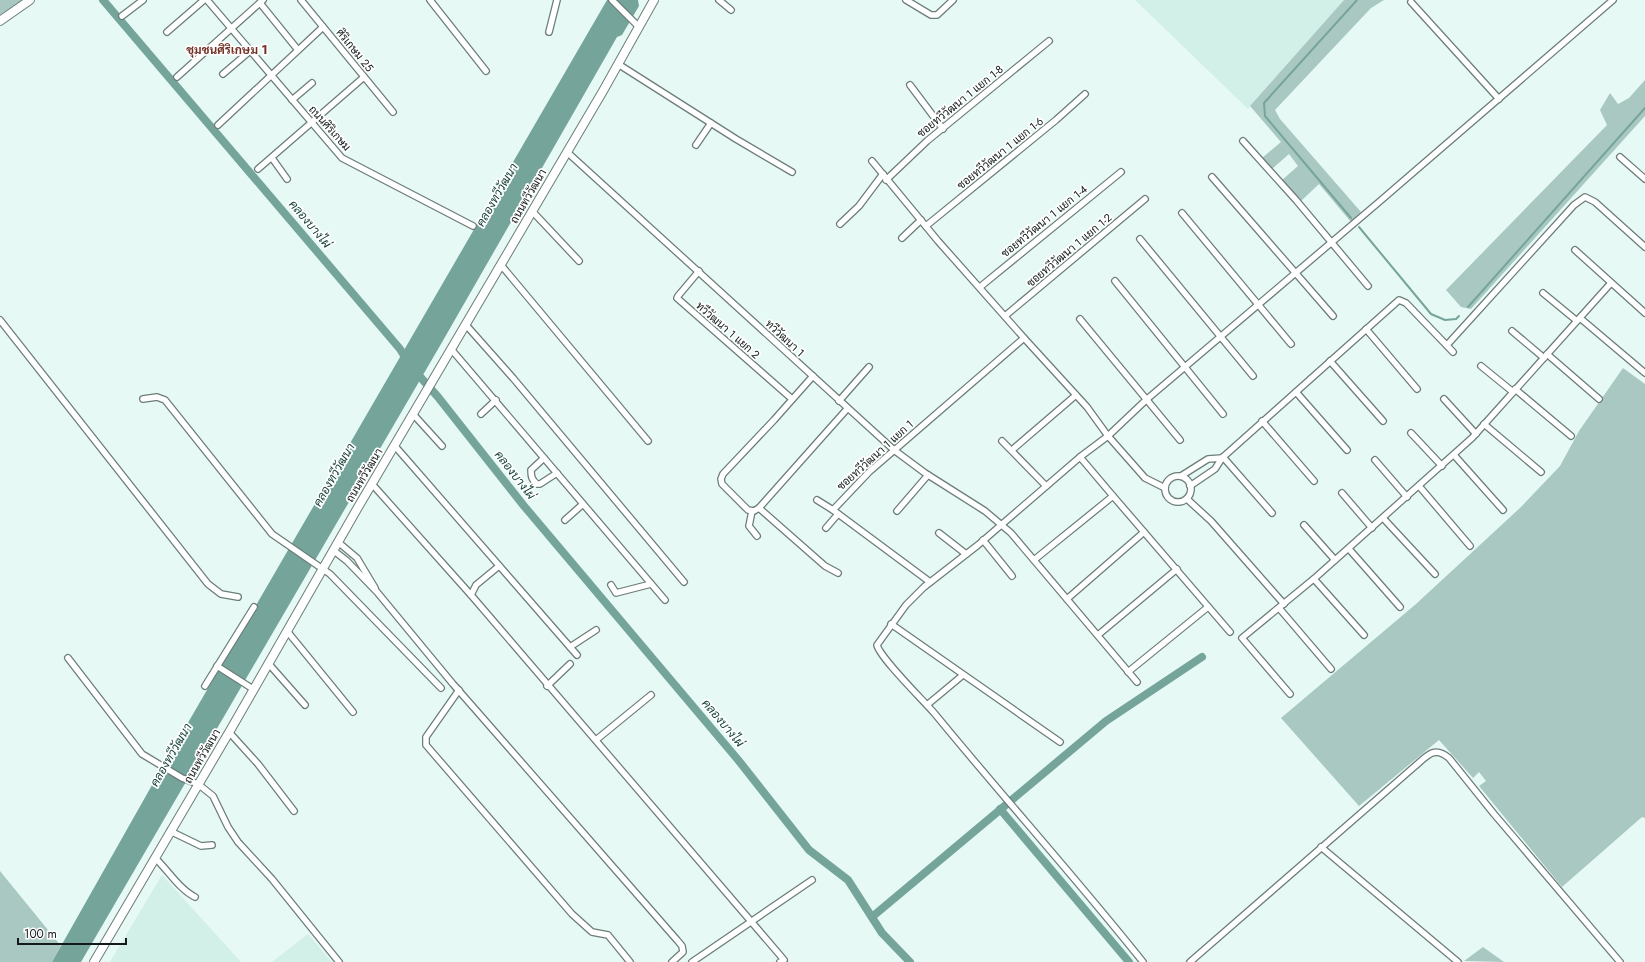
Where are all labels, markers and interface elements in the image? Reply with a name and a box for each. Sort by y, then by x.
street label: ศิริเกษม 25 [333,25,377,75]
district label: ชุมชนศิริเกษม 1 [186,41,268,59]
street label: ซอยทวีวัฒนา 1 แยก 1-8 [914,61,1006,141]
street label: ถนนศิริเกษม [305,102,355,154]
street label: ซอยทวีวัฒนา 1 แยก 1-6 [953,113,1047,193]
water label: คลองทวีวัฒนา [472,160,522,230]
street label: ถนนทวีวัฒนา [506,166,550,226]
street label: ซอยทวีวัฒนา 1 แยก 1-4 [997,181,1091,261]
water label: คลองบางไผ่ [285,196,336,253]
street label: ซอยทวีวัฒนา 1 แยก 1-2 [1023,210,1115,290]
street label: ทวีวัฒนา 1 แยก 2 [693,298,763,362]
street label: ทวีวัฒนา 1 [762,316,808,360]
street label: ซอยทวีวัฒนา 1 แยก 1 [833,416,917,494]
water label: คลองทวีวัฒนา [309,440,359,510]
street label: ถนนทวีวัฒนา [342,445,386,505]
water label: คลองบางไผ่ [490,447,541,504]
water label: คลองบางไผ่ [698,695,749,752]
water label: คลองทวีวัฒนา [146,720,196,790]
street label: ถนนทวีวัฒนา [180,726,224,786]
scale bar [18,920,126,946]
text: 100 m [24,925,57,943]

